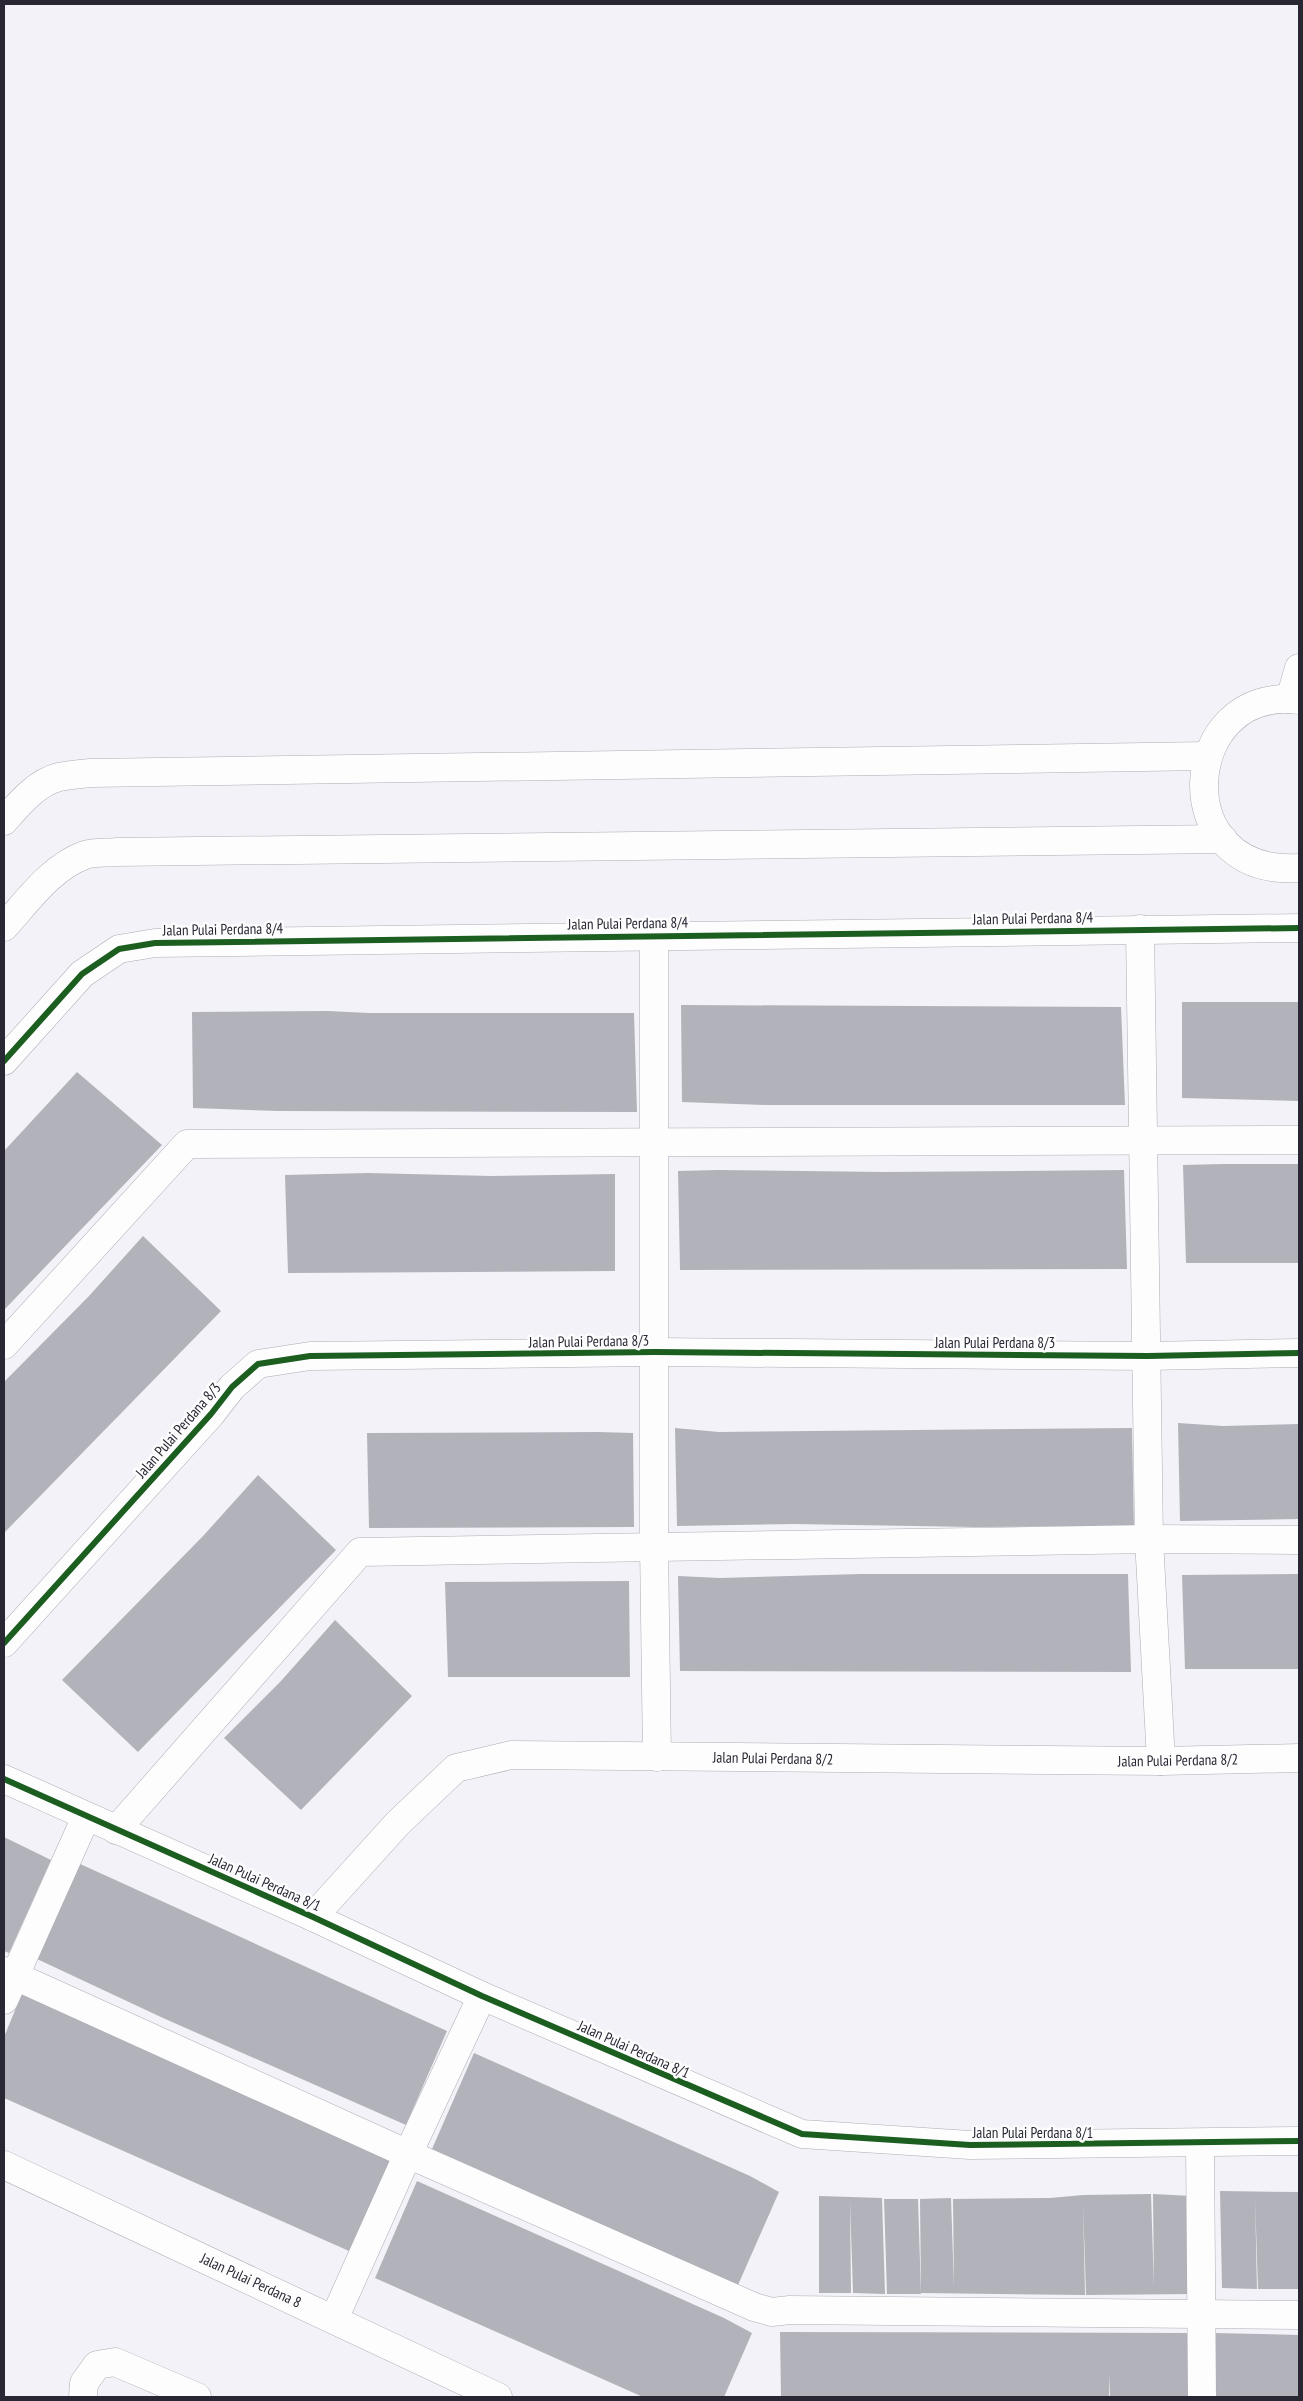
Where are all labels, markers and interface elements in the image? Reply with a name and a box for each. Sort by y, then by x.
street label: Jalan Pulai Perdana 8/4 [972,907,1094,929]
street label: Jalan Pulai Perdana 8/4 [567,912,689,934]
street label: Jalan Pulai Perdana 8/4 [162,918,284,940]
street label: Jalan Pulai Perdana 8/3 [528,1330,649,1352]
street label: Jalan Pulai Perdana 8/3 [934,1333,1055,1352]
street label: Jalan Pulai Perdana 8/3 [131,1378,225,1482]
street label: Jalan Pulai Perdana 8/2 [712,1747,833,1769]
street label: Jalan Pulai Perdana 8/2 [1117,1749,1238,1771]
street label: Jalan Pulai Perdana 8/1 [205,1848,324,1915]
street label: Jalan Pulai Perdana 8/1 [574,2015,693,2082]
street label: Jalan Pulai Perdana 8/1 [972,2123,1093,2142]
street label: Jalan Pulai Perdana 8 [197,2248,305,2312]

